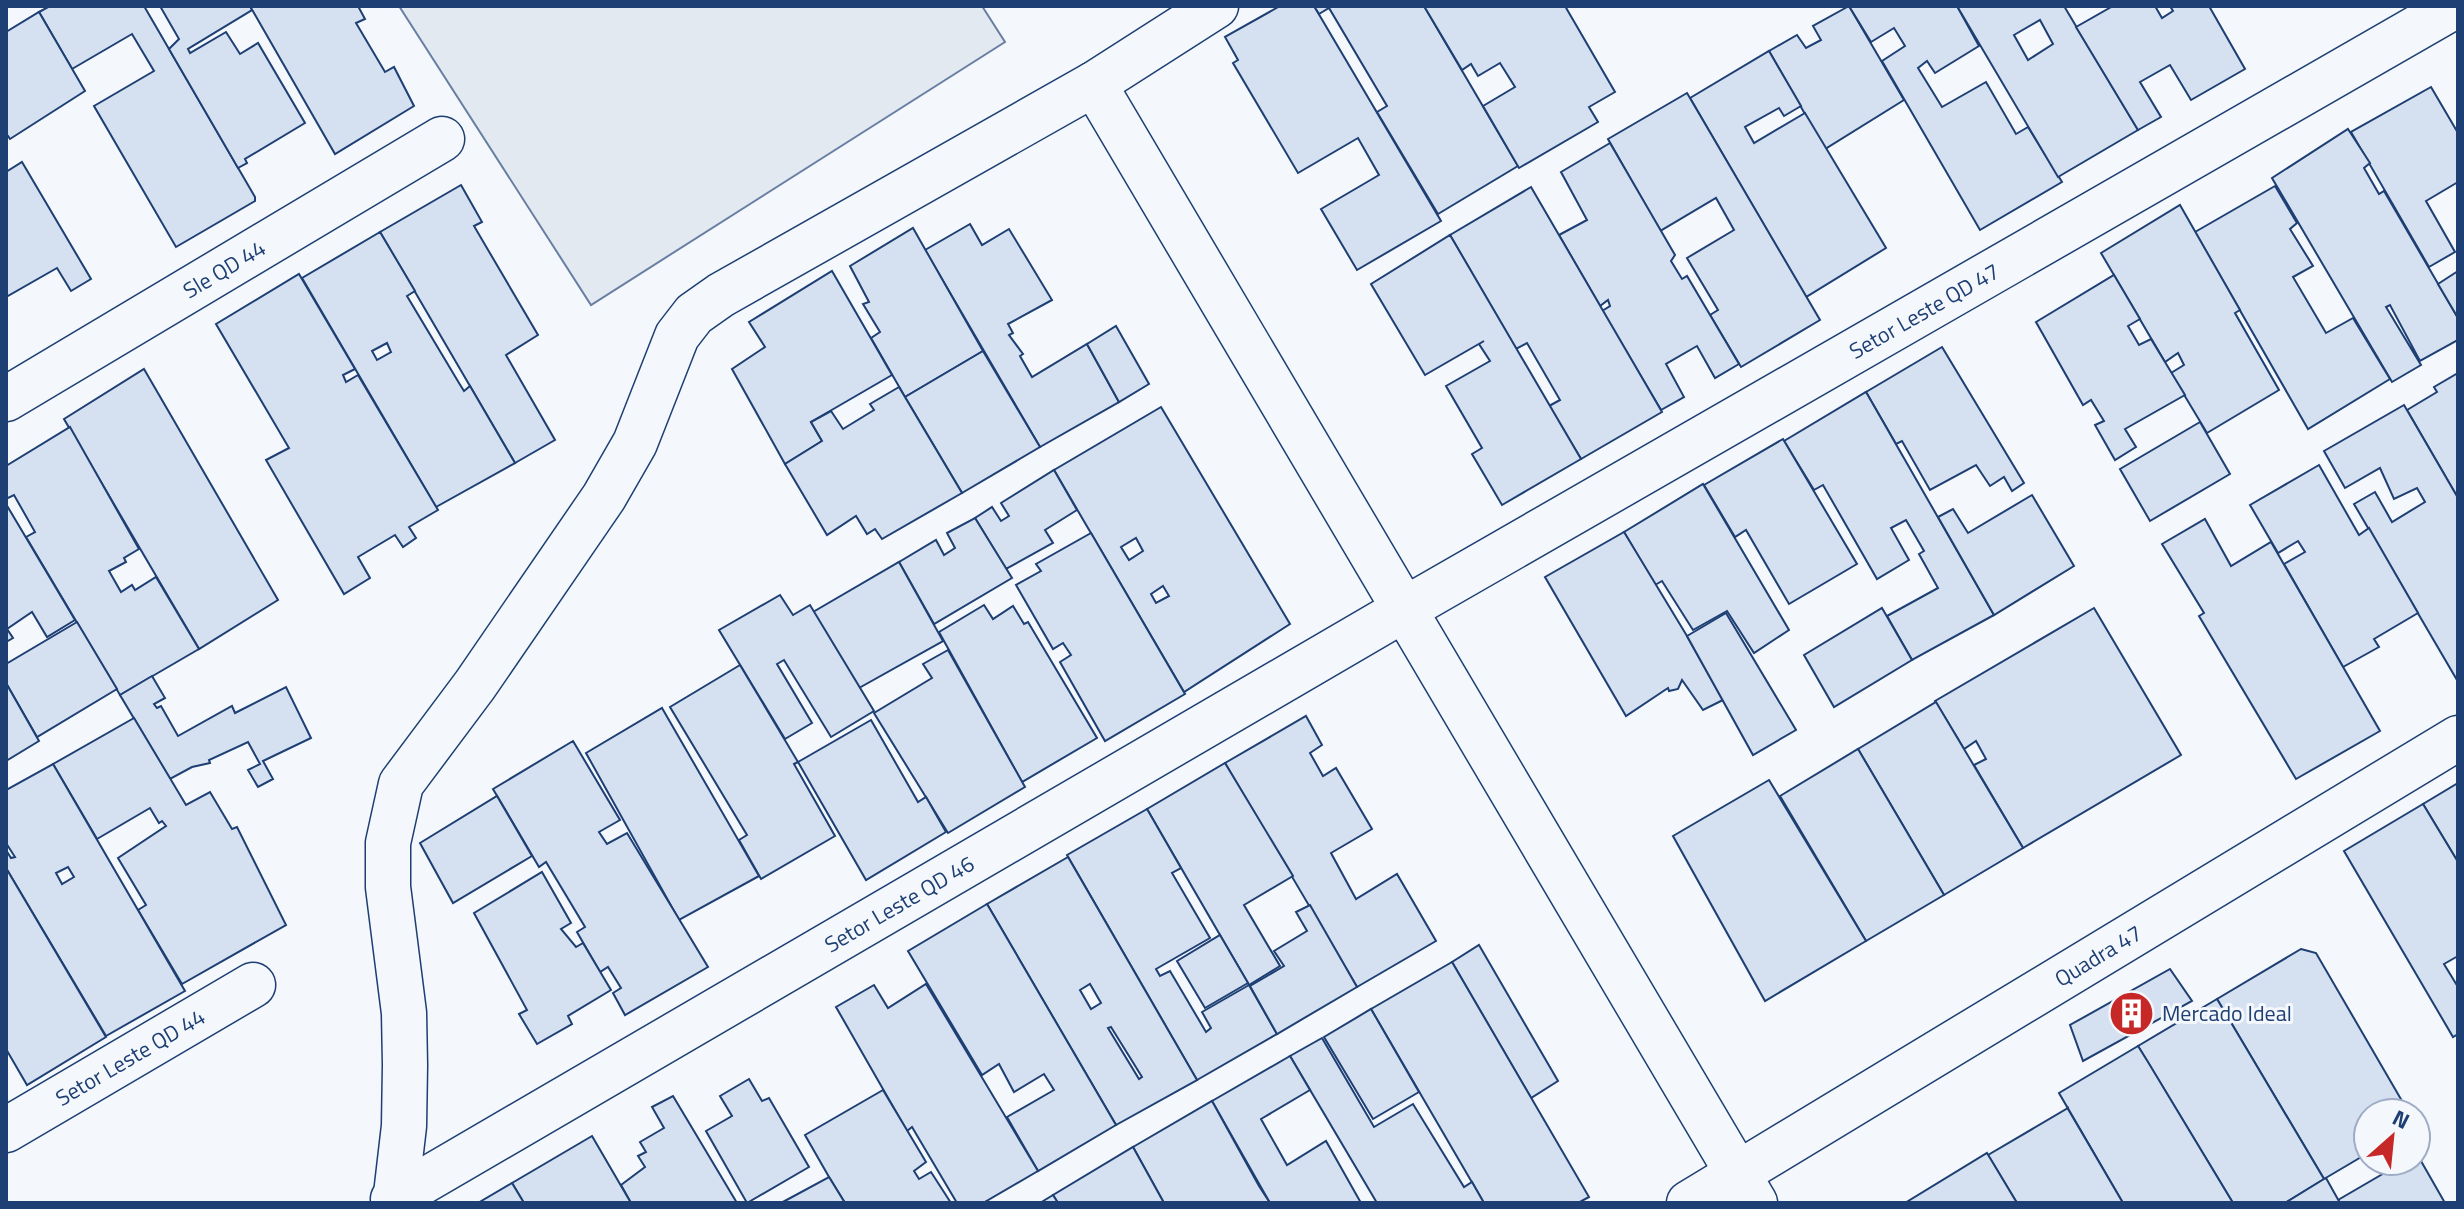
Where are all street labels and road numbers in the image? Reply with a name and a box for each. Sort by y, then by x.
street label: Sle QD 44 [176,231,272,307]
street label: Setor Leste QD 47 [1843,254,2006,368]
street label: Setor Leste QD 46 [818,847,981,961]
street label: Quadra 47 [2048,916,2148,995]
street label: Setor Leste QD 44 [49,1000,211,1114]

